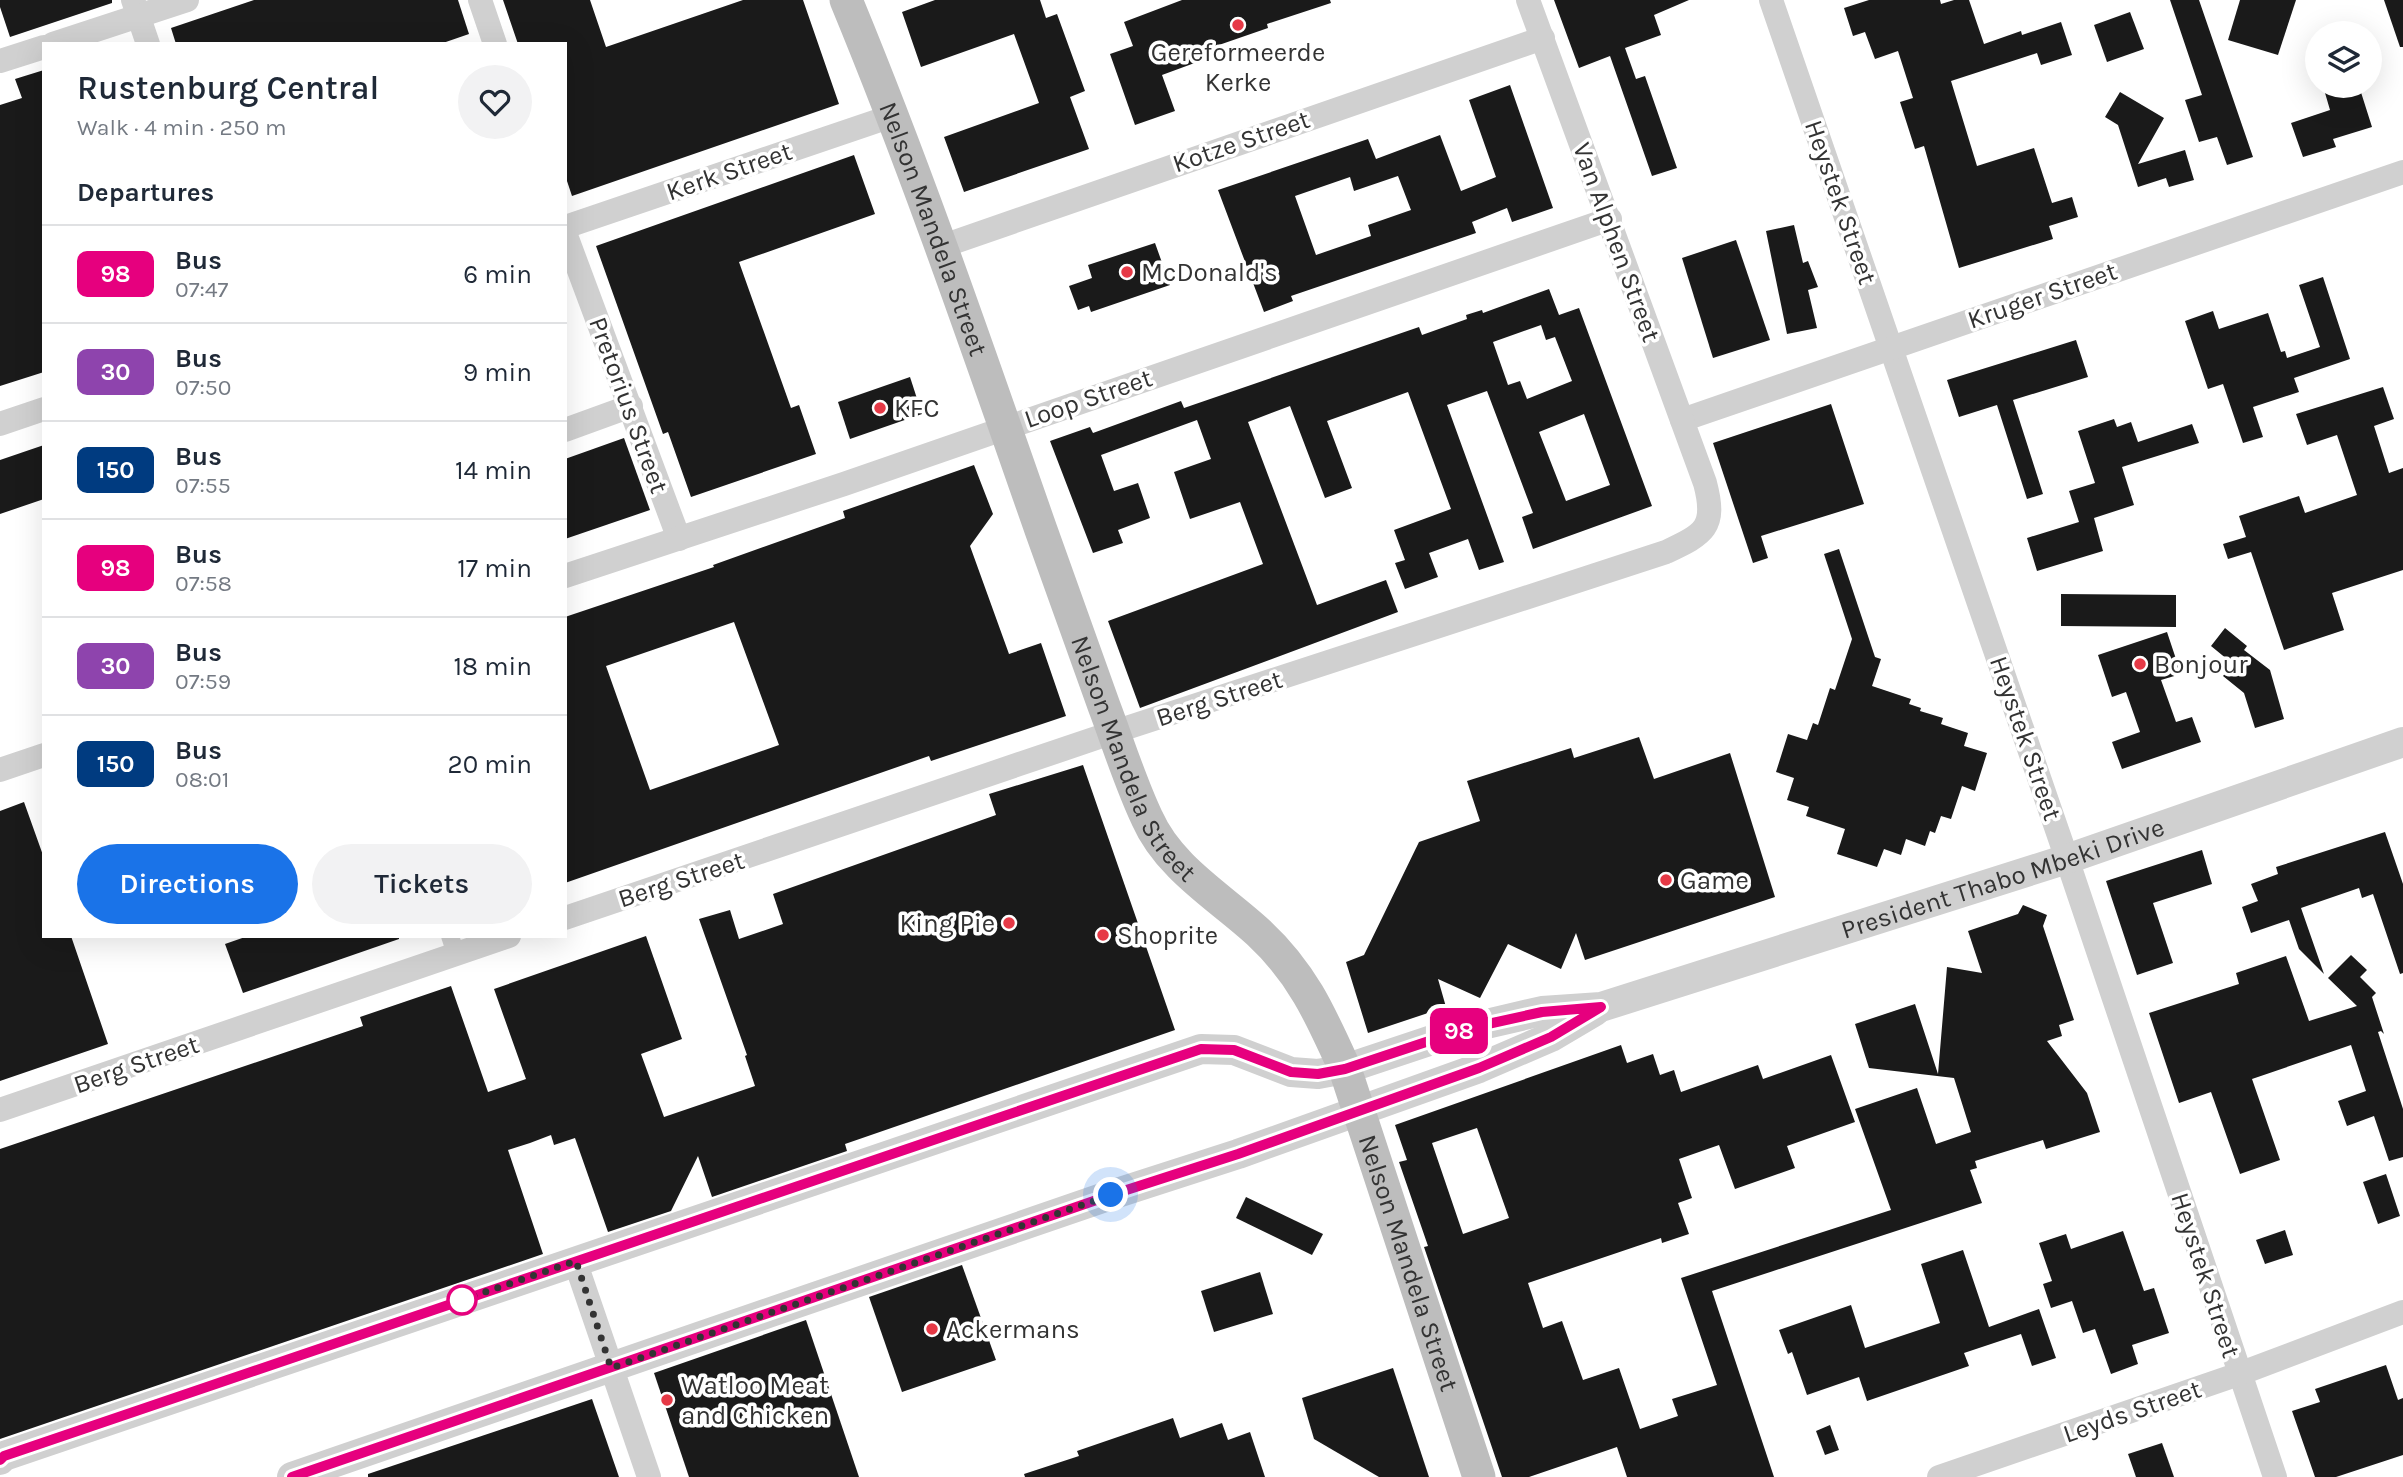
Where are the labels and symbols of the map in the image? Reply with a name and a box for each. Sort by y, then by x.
marker: Gereformeerde Kerke [1230,17,1246,33]
place label: Gereformeerde Kerke [1151,37,1325,98]
street label: Nelson Mandela Street [872,98,994,360]
street label: Kotze Street [1169,103,1314,179]
street label: Heystek Street [1798,116,1883,289]
street label: Kerk Street [662,135,796,207]
street label: Van Alphen Street [1566,138,1667,346]
street label: Kruger Street [1963,255,2121,336]
place label: McDonald's [1141,257,1278,288]
marker: McDonald's [1119,264,1135,280]
street label: Pretorius Street [582,313,675,498]
street label: Loop Street [1020,362,1156,435]
place label: KFC [894,393,939,424]
marker: KFC [872,400,888,416]
street label: Nelson Mandela Street [1064,631,1202,888]
place label: Bonjour [2154,649,2248,680]
street label: Heystek Street [1983,652,2068,825]
marker: Bonjour [2132,656,2148,672]
street label: Berg Street [1152,663,1286,733]
street label: President Thabo Mbeki Drive [1837,811,2168,946]
street label: Berg Street [614,844,748,914]
place label: Game [1680,865,1749,896]
marker: Game [1658,872,1674,888]
place label: King Pie [899,908,995,939]
marker: King Pie [1001,915,1017,931]
place label: Shoprite [1117,920,1218,951]
marker: Shoprite [1095,927,1111,943]
line badge: 98 [1428,1008,1490,1054]
street label: Berg Street [69,1028,203,1100]
street label: Nelson Mandela Street [1352,1131,1465,1396]
your location [1093,1177,1128,1212]
street label: Heystek Street [2164,1189,2247,1362]
unlabelled marker [447,1285,477,1315]
place label: Ackermans [946,1314,1080,1345]
marker: Ackermans [924,1321,940,1337]
place label: Watloo Meat and Chicken [681,1370,829,1431]
street label: Leyds Street [2059,1373,2206,1450]
marker: Watloo Meat and Chicken [659,1392,675,1408]

